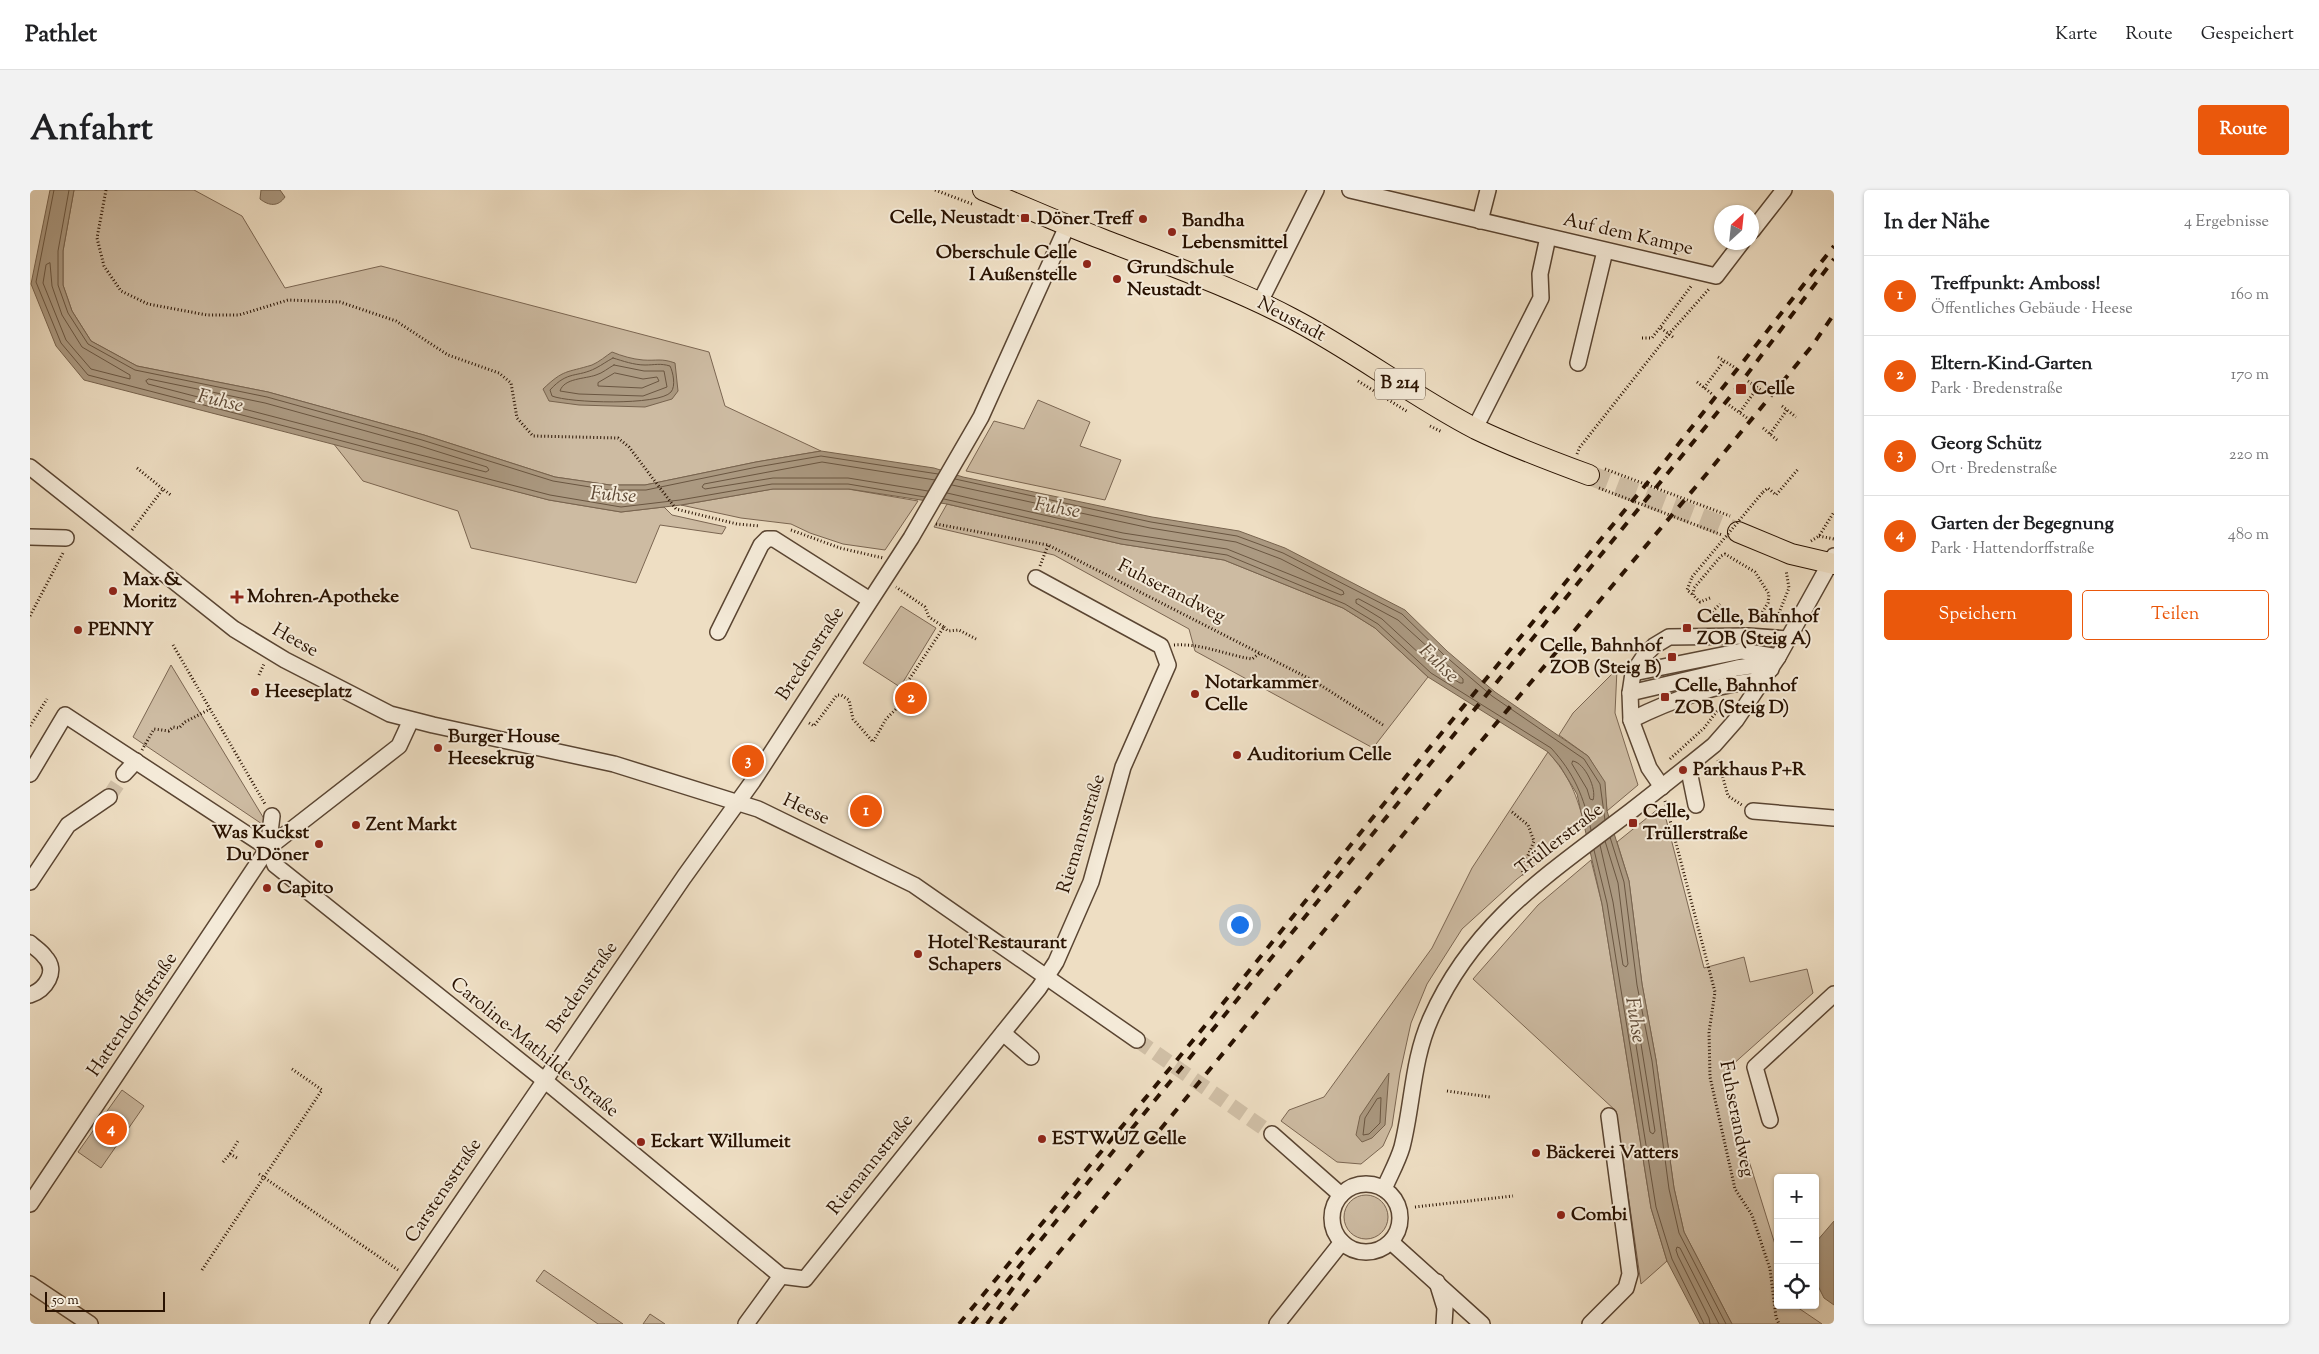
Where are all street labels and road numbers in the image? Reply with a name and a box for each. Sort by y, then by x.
street label: Auf dem Kampe [1560,207,1696,263]
street label: Neustadt [1252,291,1331,350]
road number: B 214 [1375,368,1425,400]
street label: Fuhserandweg [1112,553,1230,631]
street label: Bredenstraße [770,602,852,706]
street label: Heese [267,617,323,665]
street label: Riemannstraße [1051,771,1113,897]
street label: Heese [778,787,834,833]
street label: Trüllerstraße [1510,797,1610,883]
street label: Bredenstraße [541,936,625,1040]
street label: Hattendorffstraße [81,947,185,1083]
street label: Caroline-Mathilde-Straße [444,971,624,1125]
street label: Fuhserandweg [1711,1059,1761,1179]
street label: Riemannstraße [822,1108,920,1221]
street label: Carstensstraße [399,1133,489,1249]

